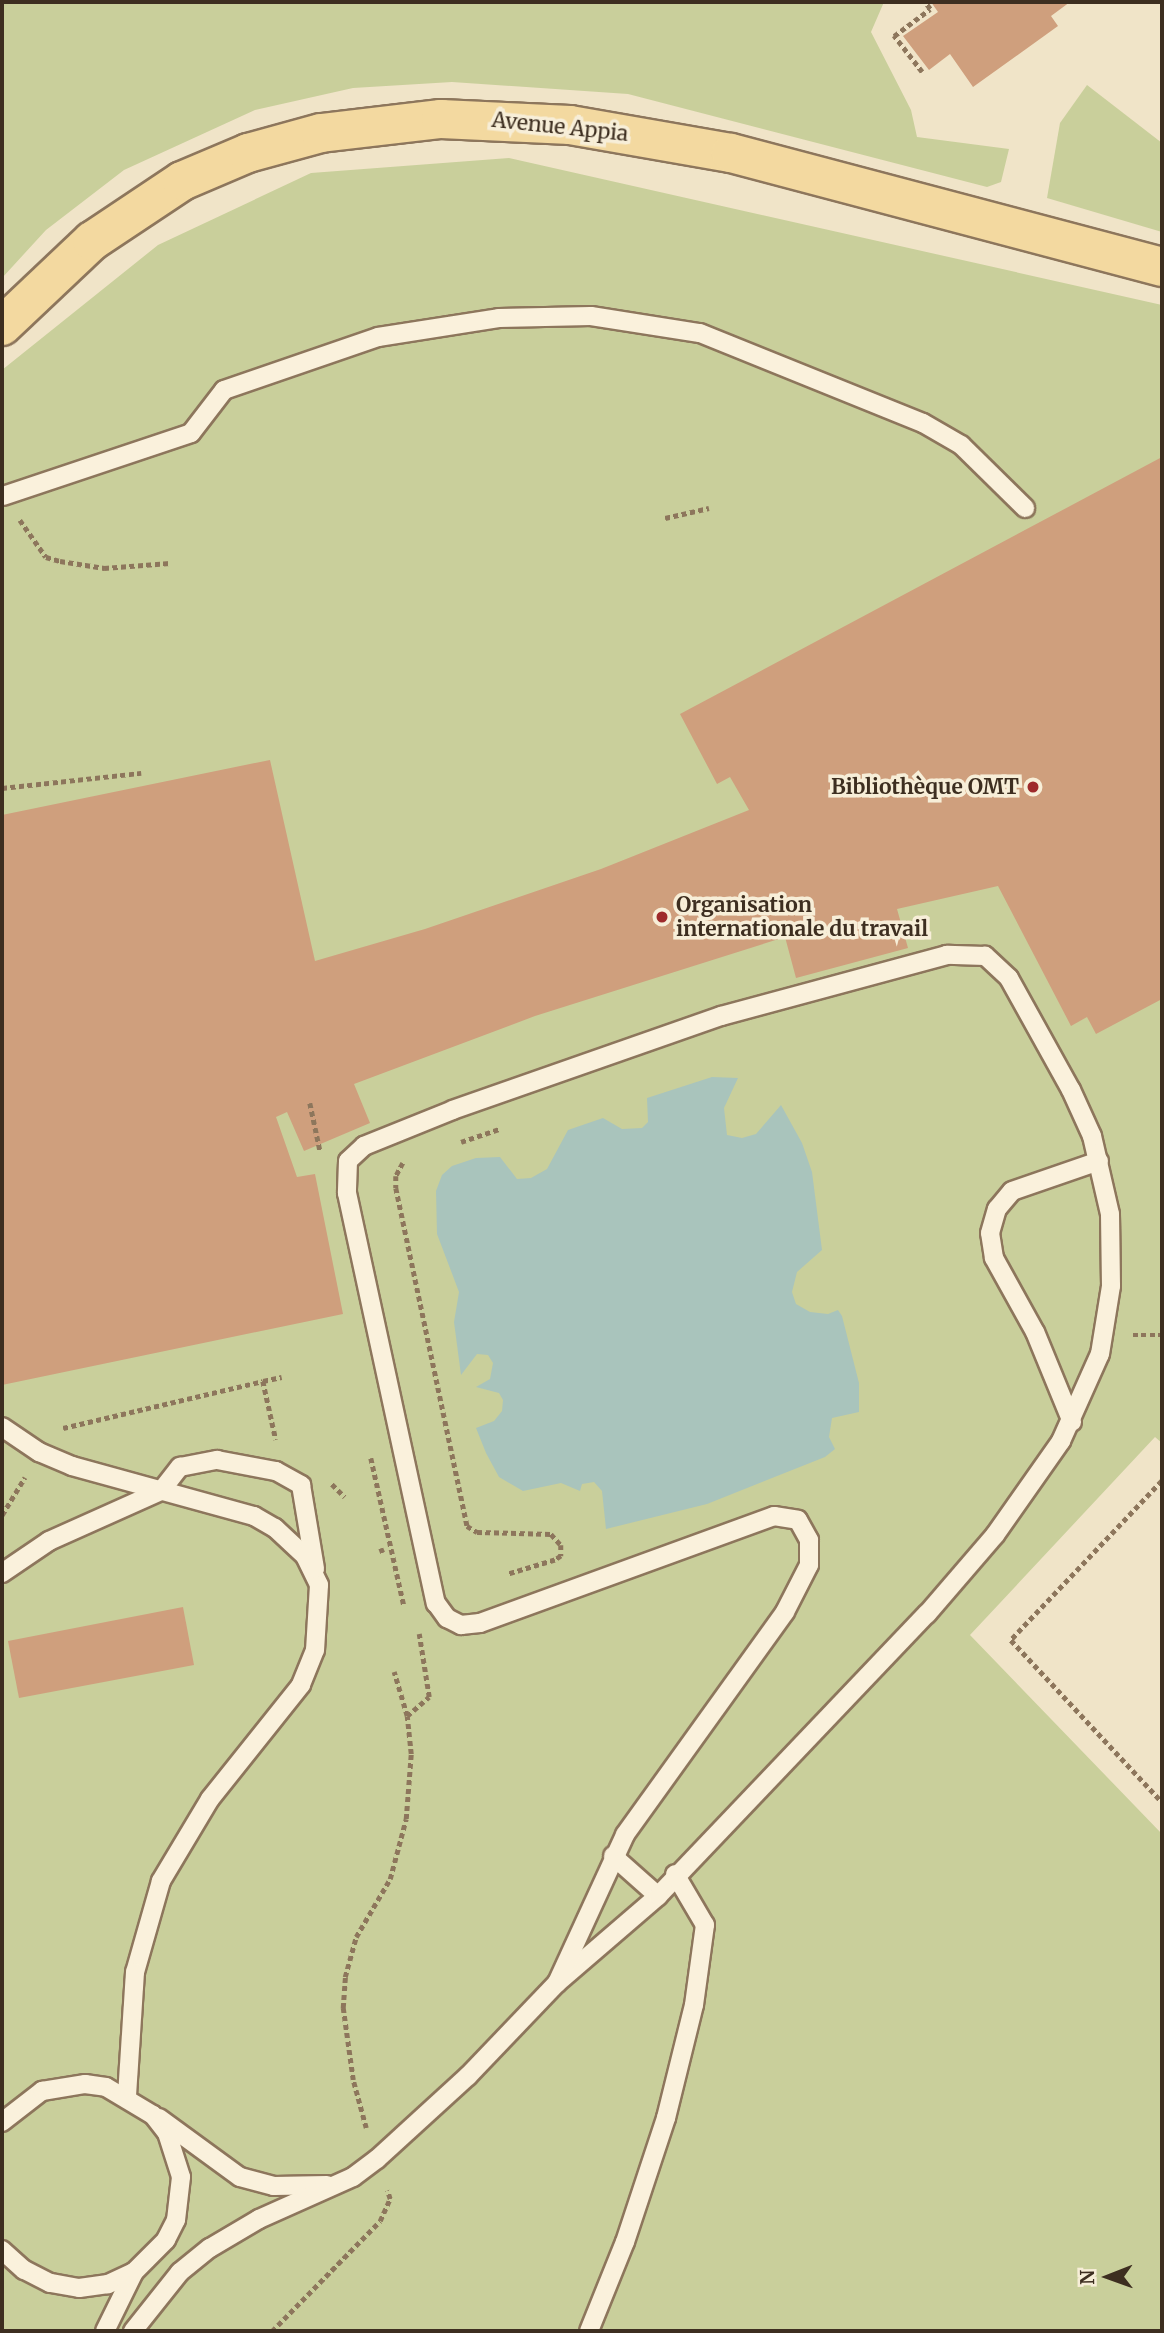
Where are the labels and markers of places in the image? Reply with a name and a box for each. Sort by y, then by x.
place label: Bibliothèque OMT [831,774,1019,800]
marker: Bibliothèque OMT [1025,779,1041,795]
place label: Organisation internationale du travail [676,892,928,942]
marker: Organisation internationale du travail [654,909,670,925]

